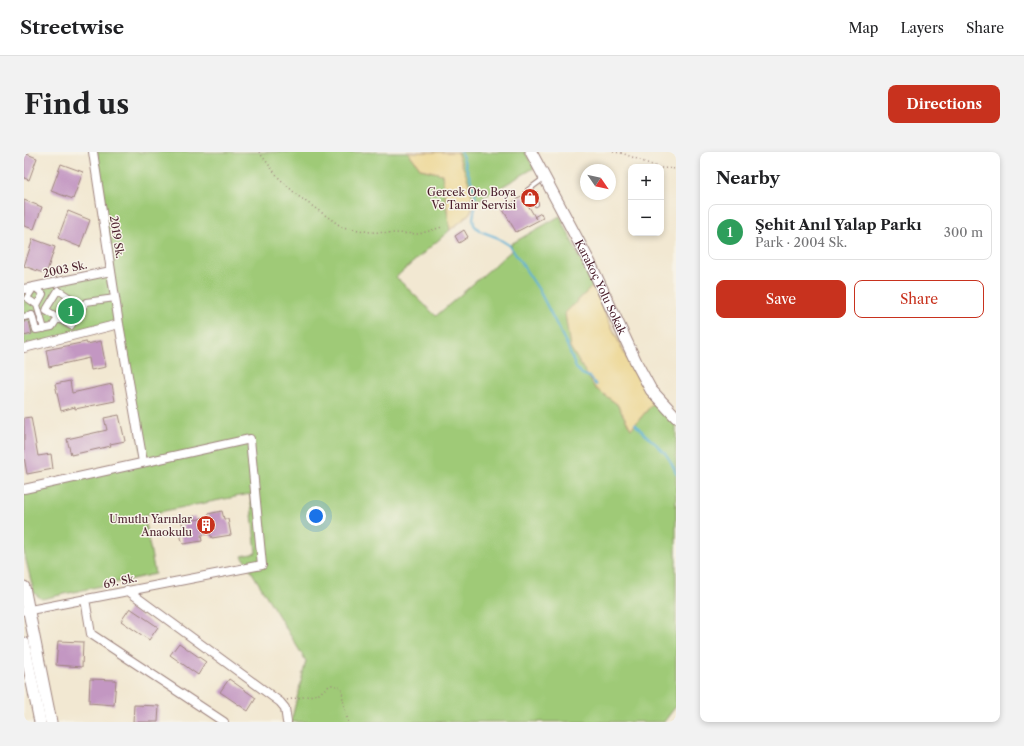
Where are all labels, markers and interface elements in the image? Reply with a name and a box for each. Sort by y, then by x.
text: Streetwise [20,16,124,39]
text: Map [848,19,878,37]
text: Layers [900,19,944,37]
text: Share [966,19,1004,37]
button: Directions [888,85,1000,123]
text: Find us [24,87,129,121]
north arrow [580,164,616,200]
map controls [628,164,664,236]
button: + [628,164,664,200]
text: Nearby [716,168,780,188]
place label: Gercek Oto Boya Ve Tamir Servisi [427,185,517,212]
shop icon: Gercek Oto Boya Ve Tamir Servisi [519,187,541,209]
button: − [628,200,664,236]
street label: 2019 Sk. [107,215,127,260]
text: Şehit Anıl Yalap Parkı [755,215,922,234]
text: 1 [727,224,733,240]
text: 300 m [944,224,983,240]
text: Park · 2004 Sk. [755,234,847,250]
street label: Karakoç Yolu Sokak [572,237,630,337]
street label: 2003 Sk. [41,257,89,281]
button: Save [716,280,846,318]
button: Share [854,280,984,318]
pin: 1 [58,296,84,326]
your location [306,506,326,526]
place label: Umutlu Yarınlar Anaokulu [109,512,192,539]
building icon: Umutlu Yarınlar Anaokulu [195,514,217,536]
street label: 69. Sk. [102,571,138,591]

